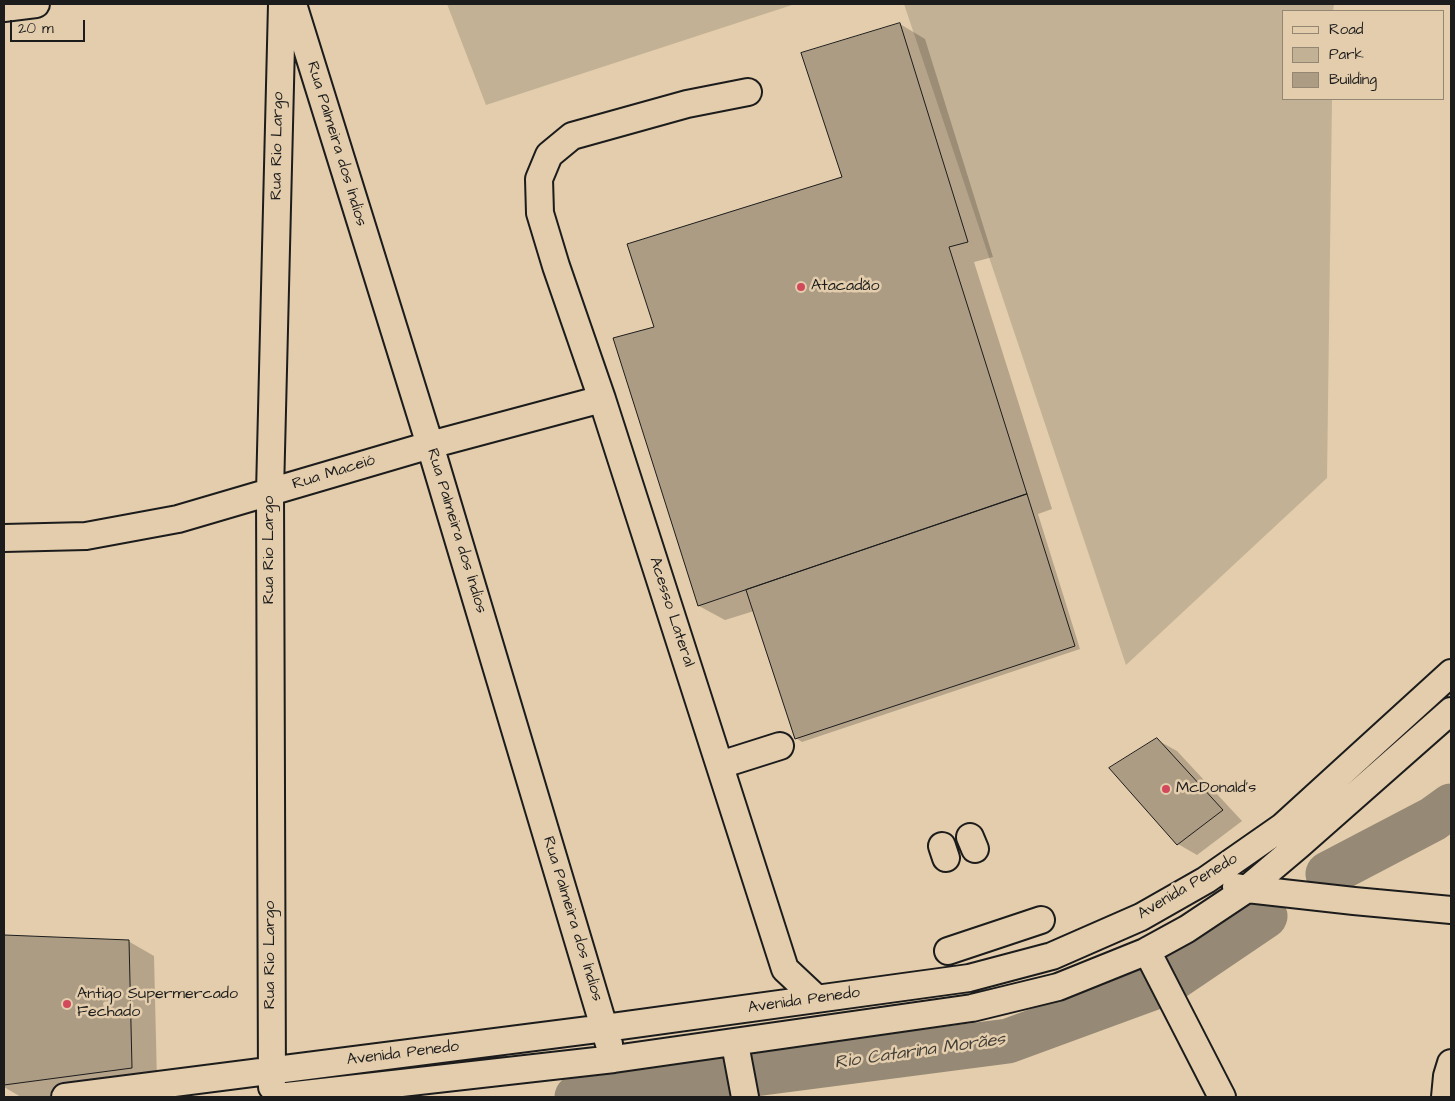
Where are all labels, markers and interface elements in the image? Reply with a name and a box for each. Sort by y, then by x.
scale bar [12,10,88,42]
legend [1282,10,1445,100]
text: 20 m [18,18,54,39]
text: Road [1329,19,1363,40]
text: Park [1329,44,1364,65]
street label: Rua Palmeira dos Índios [302,59,370,229]
text: Building [1329,69,1377,90]
street label: Rua Rio Largo [267,92,289,200]
place label: Atacadão [811,277,879,297]
marker: Atacadão [795,281,807,293]
street label: Rua Palmeira dos Índios [422,446,490,616]
street label: Rua Maceió [290,451,378,495]
street label: Rua Rio Largo [260,496,280,604]
street label: Acesso Lateral [644,555,698,669]
place label: McDonald's [1176,779,1256,799]
marker: McDonald's [1160,783,1172,795]
street label: Rua Palmeira dos Índios [538,834,606,1004]
street label: Avenida Penedo [1135,850,1241,924]
street label: Rua Rio Largo [261,901,281,1009]
street label: Avenida Penedo [747,984,861,1018]
place label: Antigo Supermercado Fechado [77,985,238,1023]
marker: Antigo Supermercado Fechado [61,998,73,1010]
water label: Rio Catarina Morães [833,1029,1007,1075]
street label: Avenida Penedo [346,1038,460,1070]

